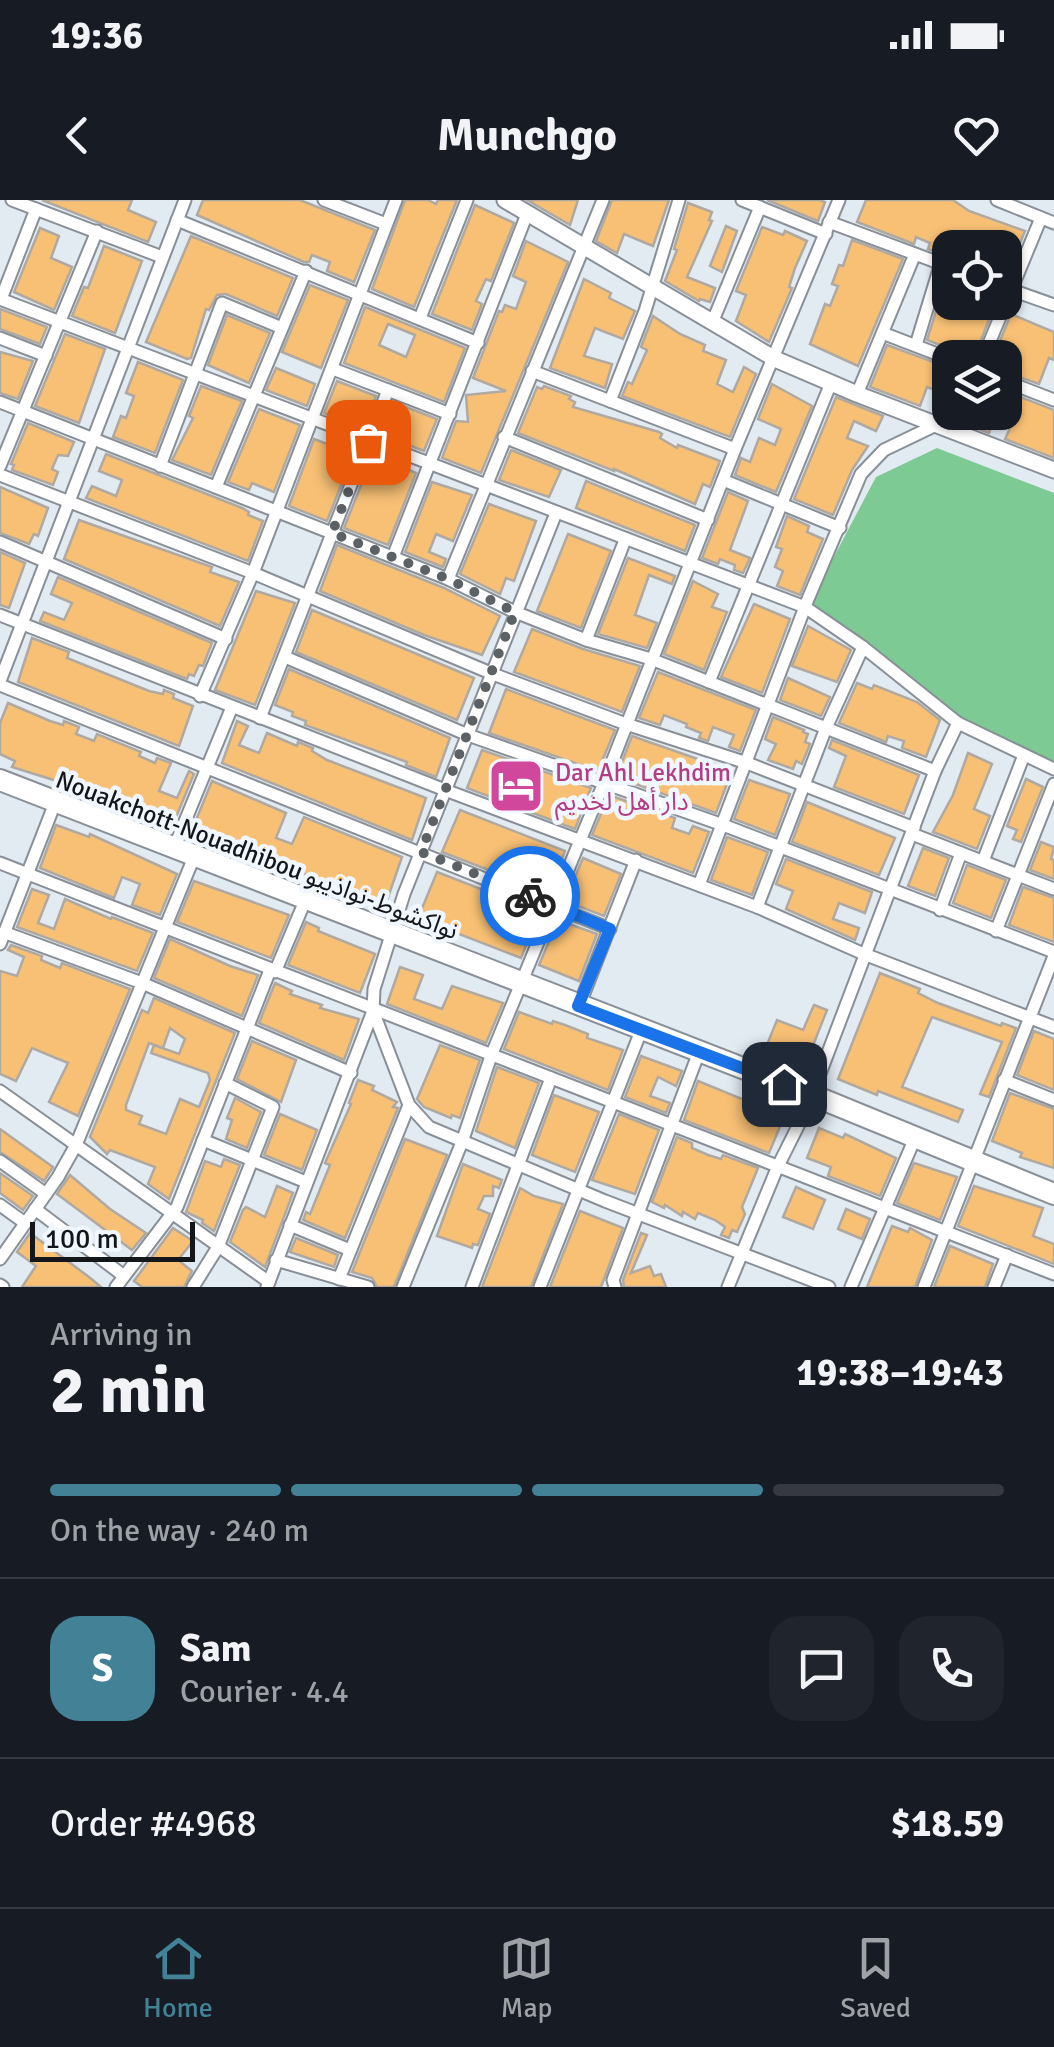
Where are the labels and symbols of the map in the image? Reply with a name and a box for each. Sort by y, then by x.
pin [326,400,411,485]
hotel icon: Dar Ahl Lekhdim دار أهل لخديم [486,756,546,816]
place label: Dar Ahl Lekhdim دار أهل لخديم [555,757,731,821]
street label: Nouakchott-Nouadhibou نواكشوط-نواذيبو [51,764,463,946]
courier [480,846,580,946]
pin [742,1042,827,1127]
scale bar [30,1217,195,1262]

